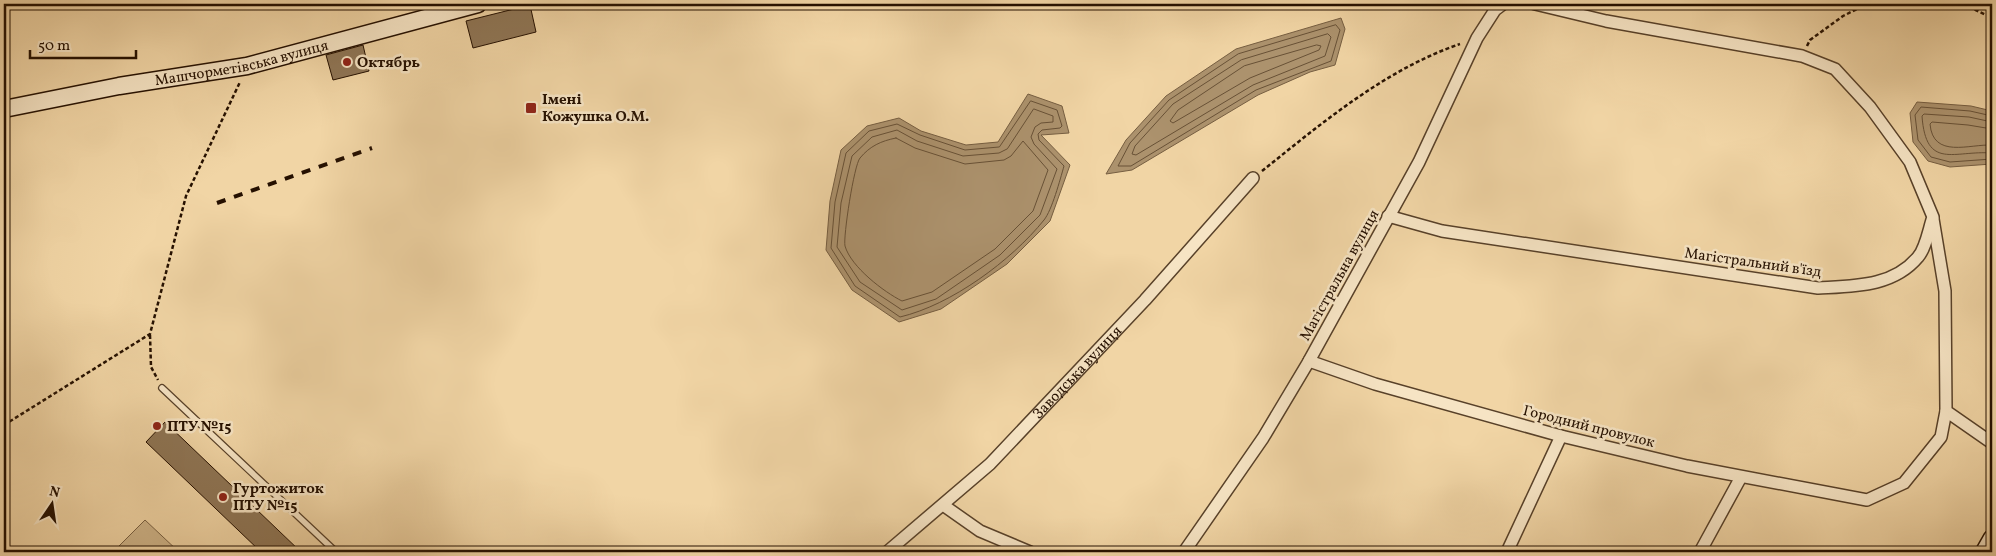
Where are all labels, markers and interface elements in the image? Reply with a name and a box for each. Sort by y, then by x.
scale bar [30,28,136,60]
text: 50 m [38,36,70,57]
street label: Машчорметівська вулиця [153,36,331,92]
place label: Октябрь [357,53,421,74]
marker: Октябрь [341,56,353,68]
place label: Імені Кожушка О.М. [542,90,649,128]
marker: Імені Кожушка О.М. [524,101,538,115]
street label: Магістральна вулиця [1295,206,1385,345]
street label: Магістральний в'їзд [1683,243,1823,284]
street label: Заводська вулиця [1029,321,1128,425]
street label: Городний провулок [1521,401,1657,454]
place label: ПТУ №15 [167,417,232,438]
marker: ПТУ №15 [151,420,163,432]
north arrow [28,478,78,528]
place label: Гуртожиток ПТУ №15 [233,479,324,517]
text: N [47,482,62,503]
marker: Гуртожиток ПТУ №15 [217,491,229,503]

